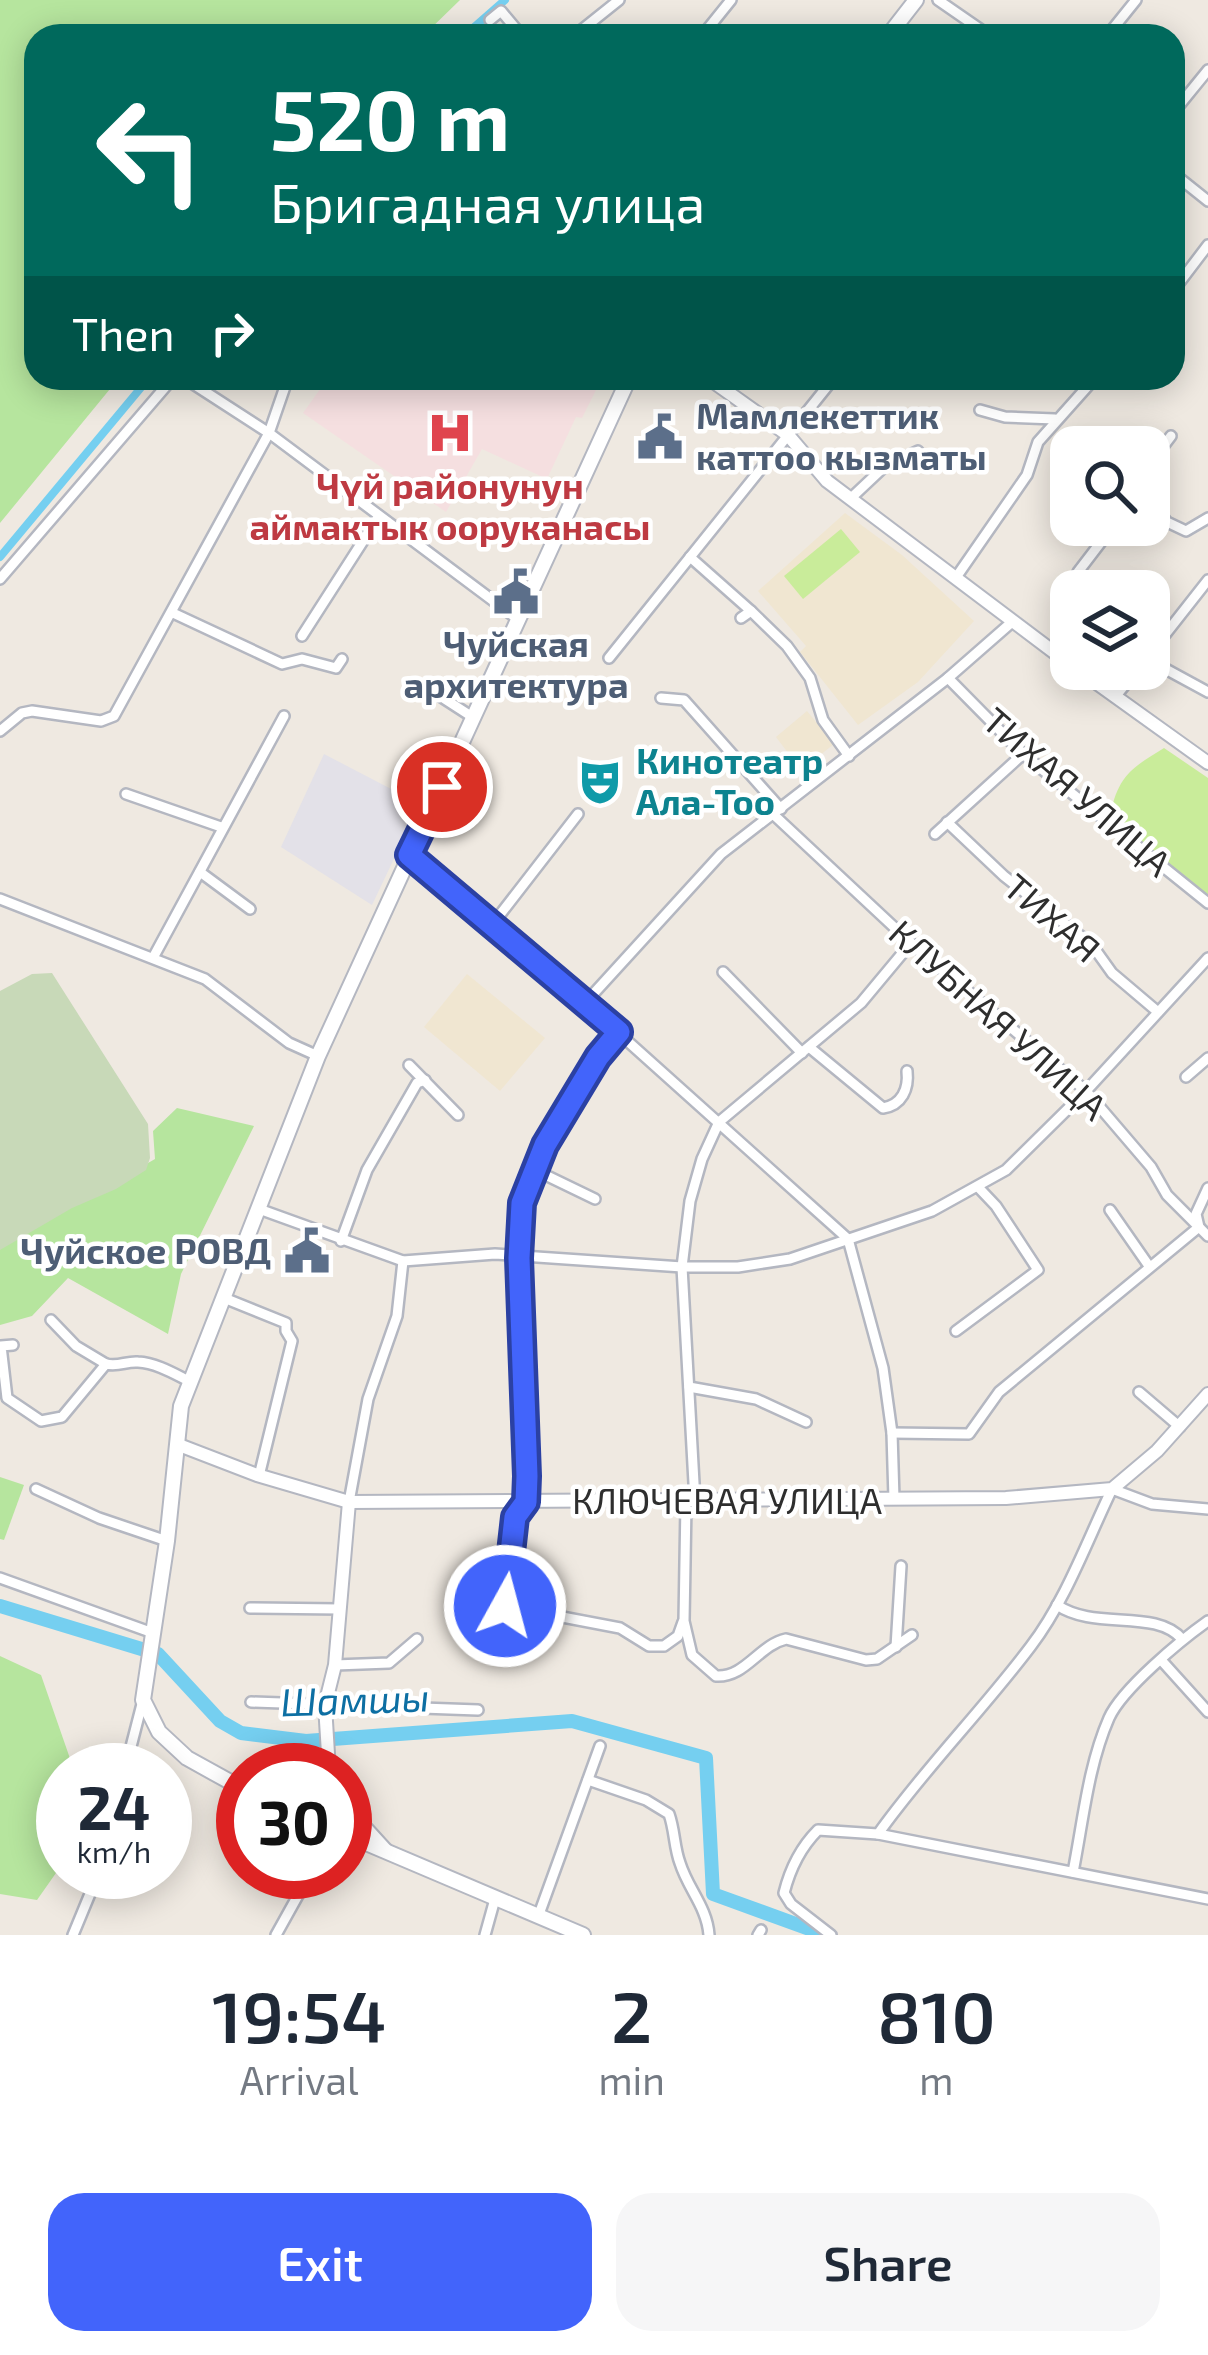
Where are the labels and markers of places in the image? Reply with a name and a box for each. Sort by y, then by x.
place label: Мамлекеттик каттоо кызматы [696,393,987,477]
hospital icon: Чүй районунун аймактык ооруканасы [425,408,475,458]
public building icon: Мамлекеттик каттоо кызматы [635,412,685,462]
place label: Чүй районунун аймактык ооруканасы [250,463,650,548]
public building icon: Чуйская архитектура [491,567,541,617]
place label: Чуйская архитектура [403,621,629,706]
pin [391,736,493,838]
place label: Кинотеатр Ала-Тоо [636,738,823,822]
theatre icon: Кинотеатр Ала-Тоо [575,757,625,807]
public building icon: Чуйское РОВД [282,1226,332,1276]
place label: Чуйское РОВД [20,1228,271,1272]

